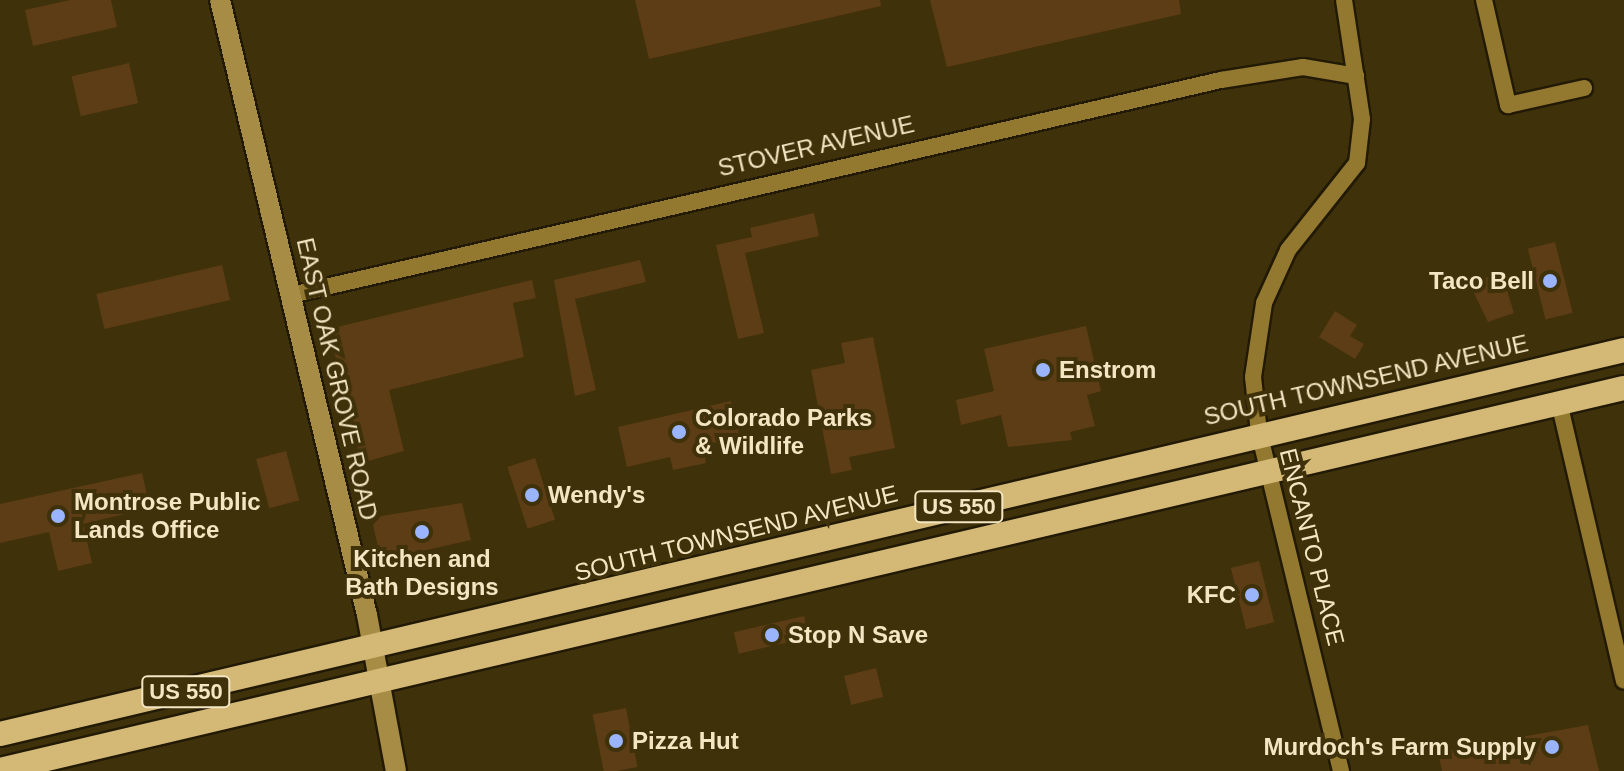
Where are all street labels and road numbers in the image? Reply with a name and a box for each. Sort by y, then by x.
street label: STOVER AVENUE [714,109,918,183]
street label: EAST OAK GROVE ROAD [290,235,384,523]
street label: SOUTH TOWNSEND AVENUE [1200,328,1532,432]
street label: ENCANTO PLACE [1274,445,1350,649]
street label: SOUTH TOWNSEND AVENUE [571,479,901,587]
road number: US 550 [913,489,1005,525]
road number: US 550 [140,674,232,710]

